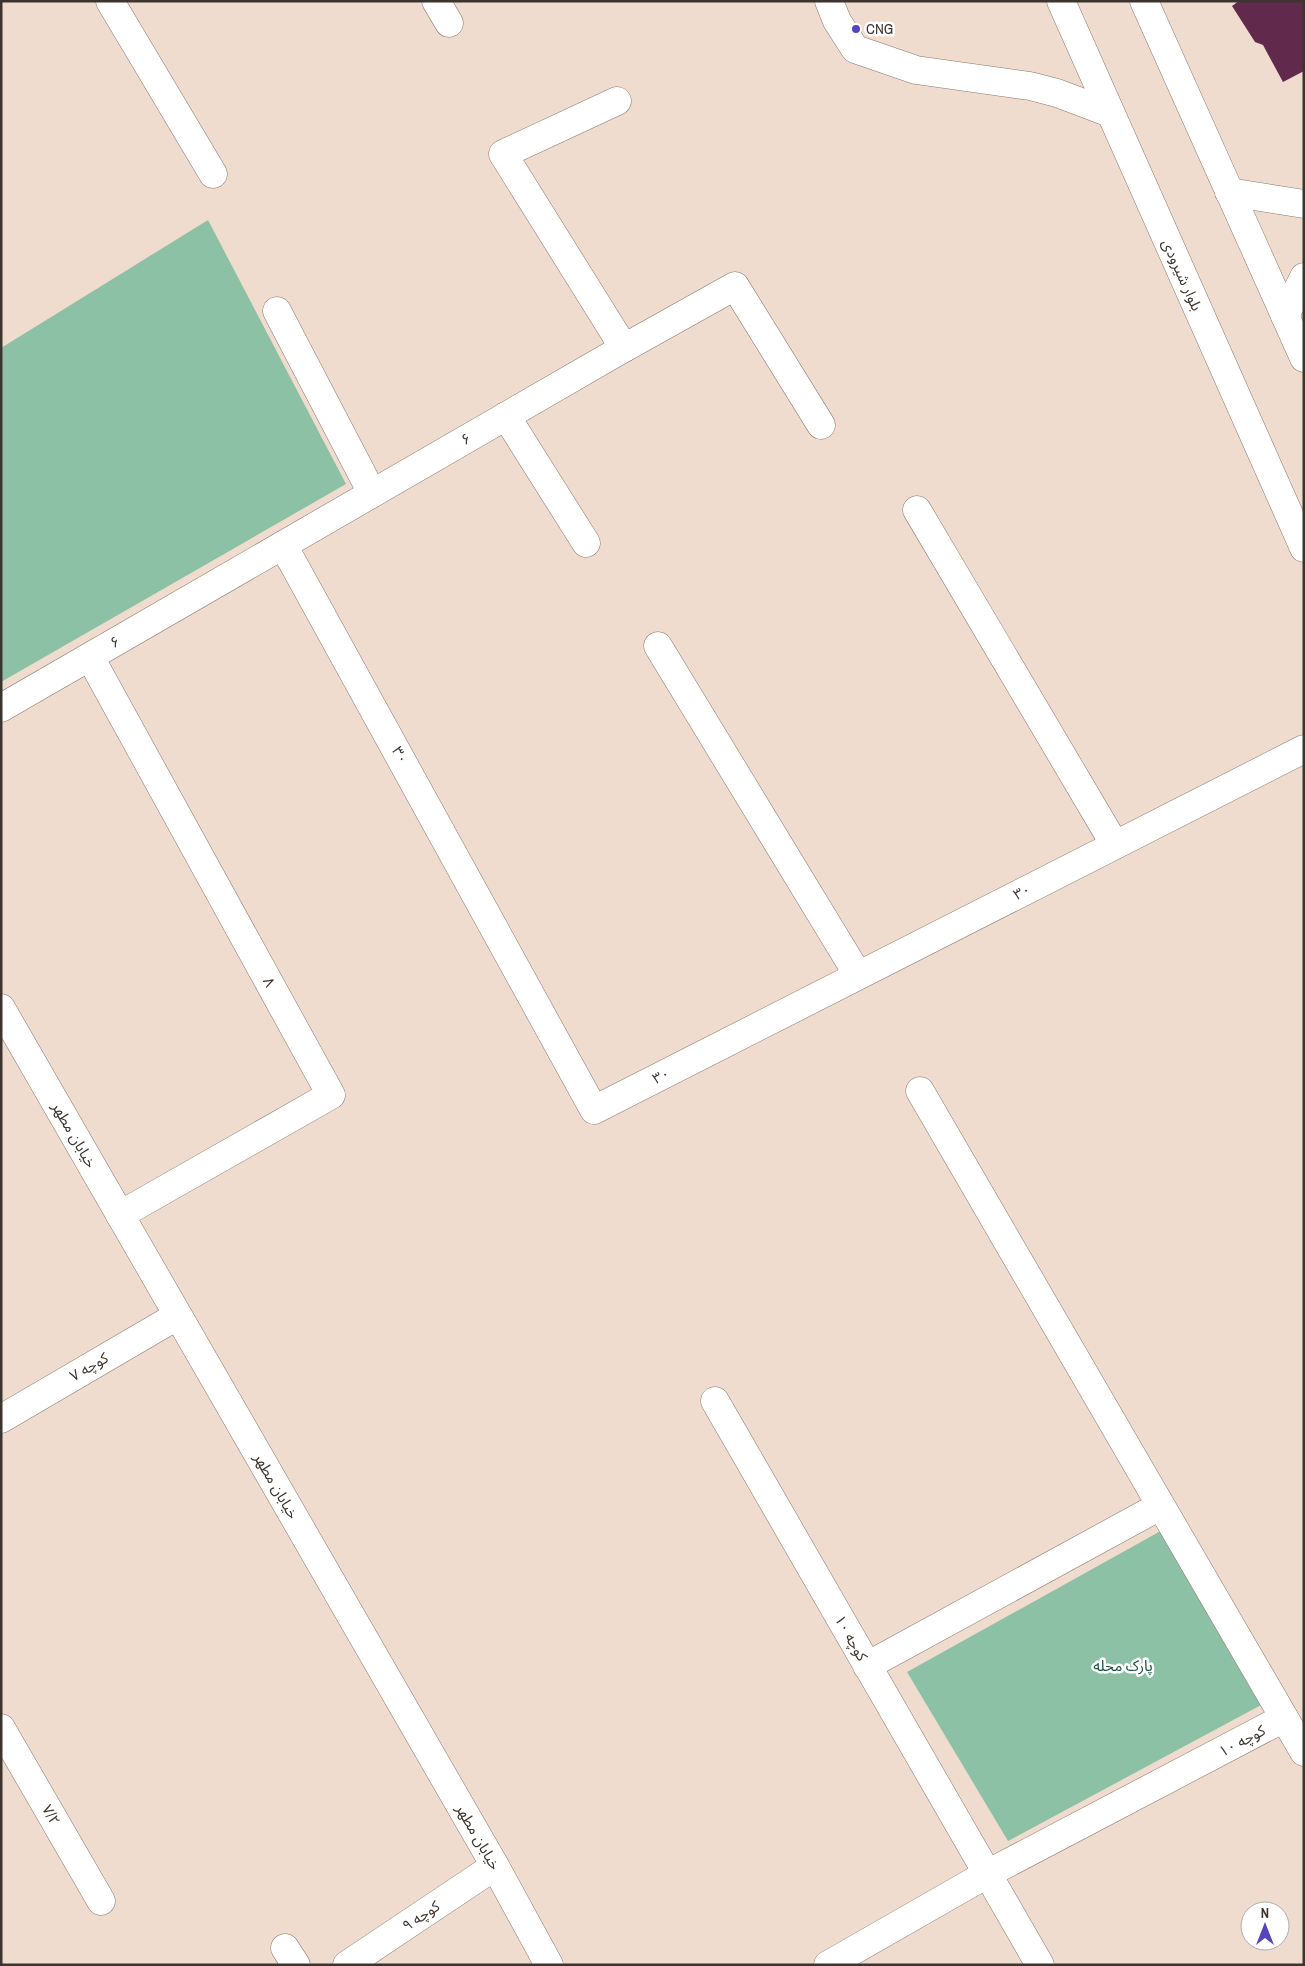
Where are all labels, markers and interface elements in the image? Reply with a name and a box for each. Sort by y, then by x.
place label: CNG [866,18,893,39]
marker: CNG [850,23,862,35]
street label: بلوار شیرودی [1157,236,1208,314]
street label: ۶ [457,427,475,450]
street label: ۶ [106,630,124,653]
street label: ۳۰ [387,742,414,767]
street label: ۳۰ [1009,878,1034,905]
street label: ۸ [258,973,281,991]
street label: ۳۰ [648,1062,673,1089]
street label: خیابان مطهر [47,1097,102,1172]
street label: کوچه ۷ [66,1347,113,1386]
street label: خیابان مطهر [249,1448,304,1523]
street label: کوچه ۱۰ [830,1611,873,1665]
park label: پارک محله [1093,1655,1153,1676]
street label: کوچه ۱۰ [1215,1719,1270,1762]
street label: خیابان مطهر [451,1799,506,1874]
street label: ۷/۲ [37,1801,66,1829]
street label: کوچه ۹ [398,1895,444,1936]
north arrow [1240,1901,1290,1951]
text: N [1261,1904,1269,1922]

